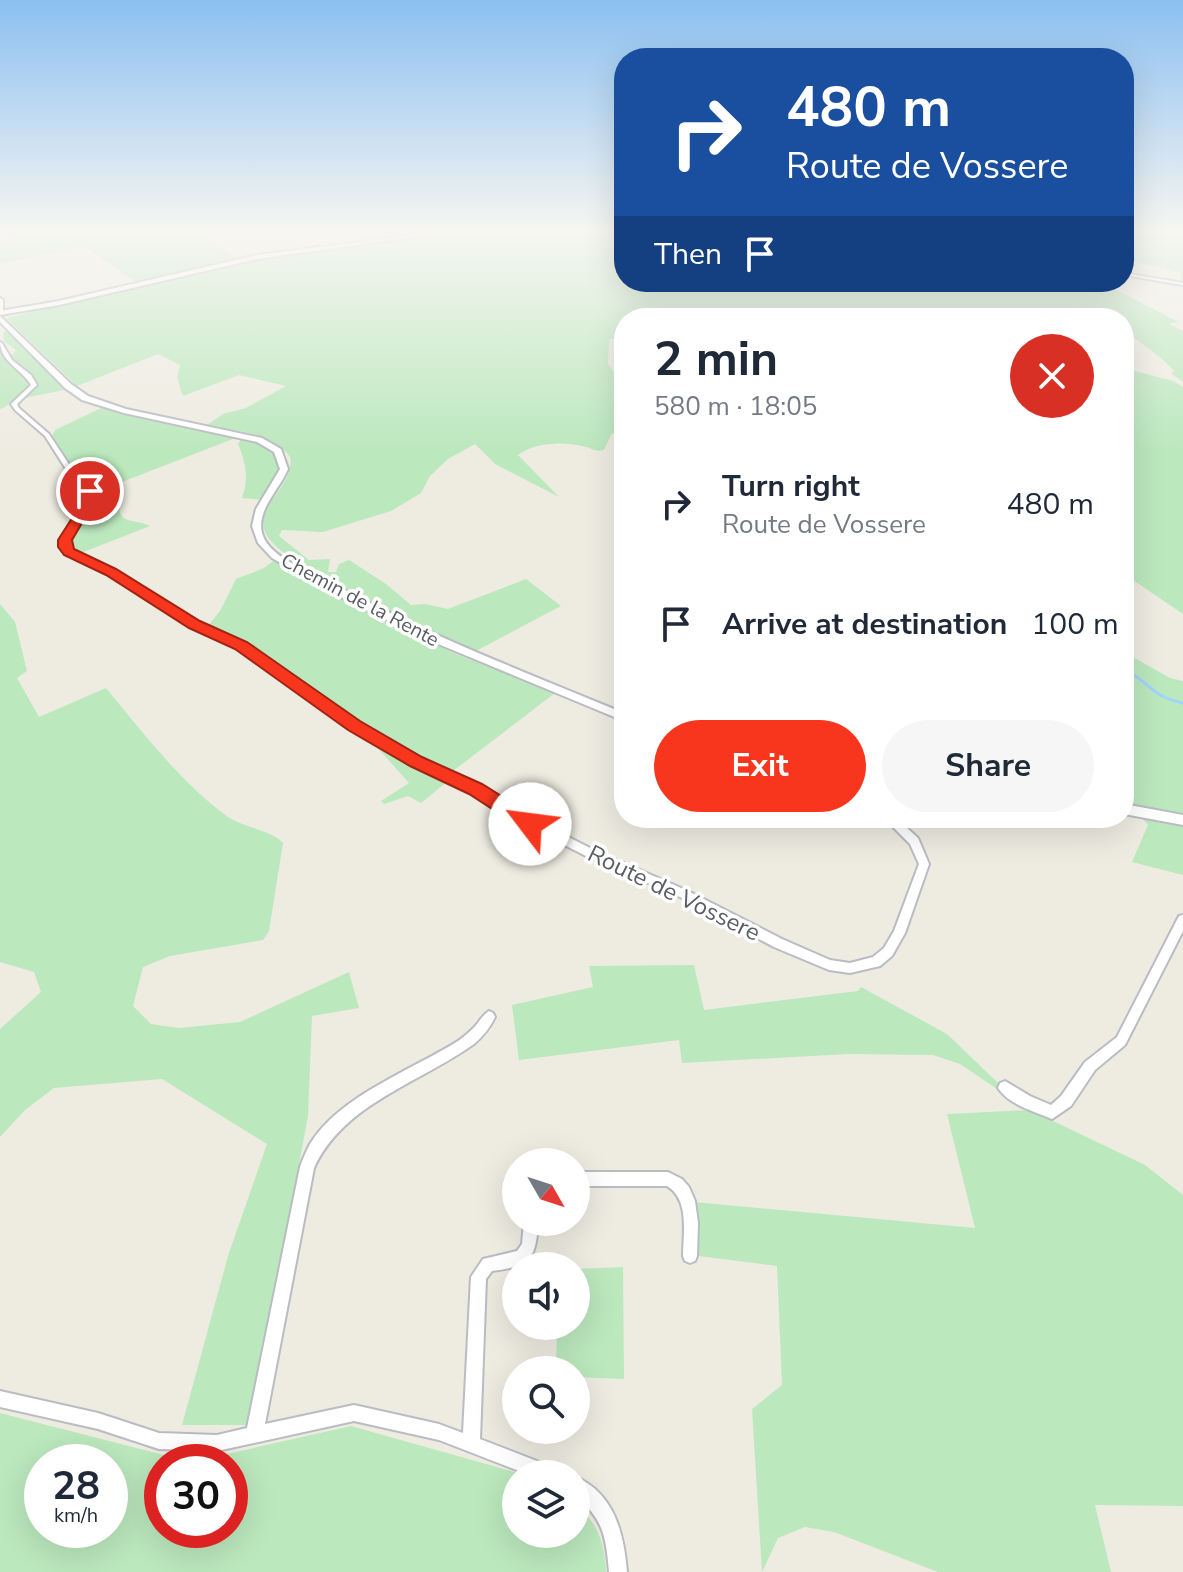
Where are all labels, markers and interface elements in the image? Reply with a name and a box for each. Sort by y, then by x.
text: 480 m [786,69,951,146]
icon: right [654,80,758,184]
text: Route de Vossere [786,142,1068,191]
icon: arrive [738,232,782,276]
text: Then [654,234,722,275]
text: 2 min [654,326,778,392]
button: close [1010,334,1094,418]
text: 580 m · 18:05 [654,389,817,424]
pin [56,457,124,525]
text: Turn right [722,466,860,507]
icon: arrive [68,469,112,513]
icon: right [654,482,698,526]
text: 480 m [1007,484,1094,525]
text: Route de Vossere [722,507,926,542]
street label: Chemin de la Rente [276,547,444,653]
icon: arrive [654,602,698,646]
text: Arrive at destination [722,604,1007,645]
text: 100 m [1031,604,1119,645]
button: Exit [654,720,866,812]
button: Share [882,720,1094,812]
position arrow [488,782,572,866]
street label: Route de Vossere [582,837,766,949]
north arrow [502,1148,590,1236]
map controls [502,1148,590,1548]
button: sound [502,1252,590,1340]
button: search [502,1356,590,1444]
speed limit sign: 30 [144,1444,248,1548]
text: 28 [52,1459,100,1513]
button: layers [502,1460,590,1548]
text: km/h [54,1502,98,1529]

